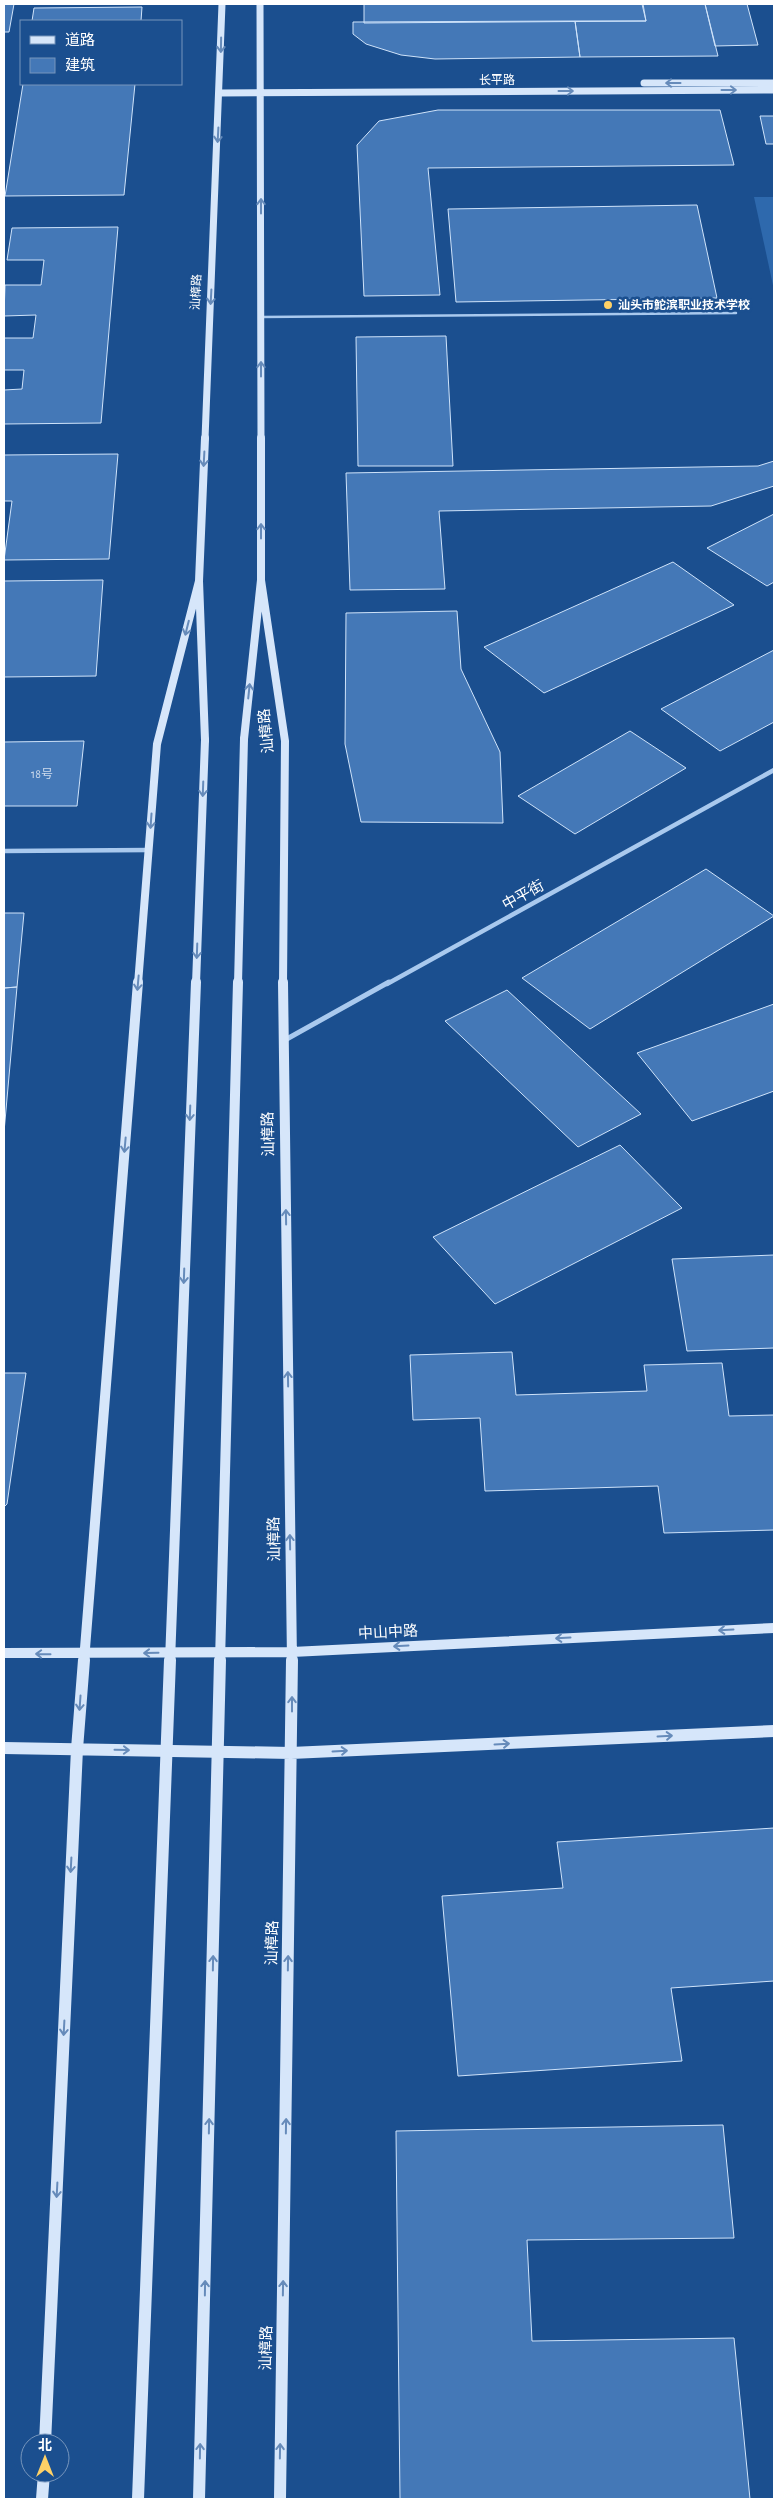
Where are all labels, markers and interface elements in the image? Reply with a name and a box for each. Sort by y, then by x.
legend [20,20,182,85]
text: 道路 [65,32,95,48]
one-way arrow [216,36,226,53]
text: 建筑 [65,57,95,73]
street label: 长平路 [479,73,515,86]
one-way arrow [665,78,682,88]
one-way arrow [720,85,737,95]
one-way arrow [558,86,574,96]
one-way arrow [214,127,223,143]
one-way arrow [256,198,266,214]
street label: 汕樟路 [188,274,203,310]
one-way arrow [207,289,216,305]
place label: 汕头市鮀滨职业技术学校 [618,298,750,311]
marker: 汕头市鮀滨职业技术学校 [602,299,614,311]
one-way arrow [256,361,266,377]
one-way arrow [199,451,209,467]
one-way arrow [256,523,266,540]
one-way arrow [181,619,191,635]
one-way arrow [244,683,254,699]
street label: 汕樟路 [255,708,276,754]
house number: 18号 [31,768,53,780]
one-way arrow [198,780,208,796]
one-way arrow [146,813,156,829]
street label: 中平街 [499,877,547,913]
one-way arrow [192,943,201,959]
one-way arrow [133,975,143,991]
one-way arrow [186,1105,195,1121]
street label: 汕樟路 [259,1111,276,1157]
one-way arrow [120,1137,129,1153]
one-way arrow [281,1209,290,1225]
one-way arrow [180,1268,189,1284]
one-way arrow [283,1372,293,1388]
street label: 汕樟路 [265,1516,282,1562]
one-way arrow [285,1534,295,1550]
street label: 中山中路 [358,1622,418,1642]
one-way arrow [718,1625,734,1635]
one-way arrow [556,1634,572,1643]
one-way arrow [393,1642,409,1651]
one-way arrow [36,1649,52,1659]
one-way arrow [143,1649,159,1658]
one-way arrow [75,1695,84,1711]
one-way arrow [287,1697,297,1713]
one-way arrow [656,1732,672,1741]
one-way arrow [494,1739,510,1748]
one-way arrow [114,1745,130,1755]
one-way arrow [332,1746,348,1756]
one-way arrow [67,1857,76,1873]
street label: 汕樟路 [263,1920,280,1966]
one-way arrow [208,1955,218,1972]
one-way arrow [283,1955,293,1972]
one-way arrow [59,2019,69,2035]
one-way arrow [204,2118,213,2134]
one-way arrow [281,2118,290,2134]
one-way arrow [52,2182,61,2198]
one-way arrow [200,2280,209,2296]
one-way arrow [278,2280,288,2296]
street label: 汕樟路 [257,2325,274,2371]
north arrow [20,2433,70,2483]
text: 北 [38,2438,52,2453]
one-way arrow [196,2443,205,2459]
one-way arrow [276,2443,285,2459]

